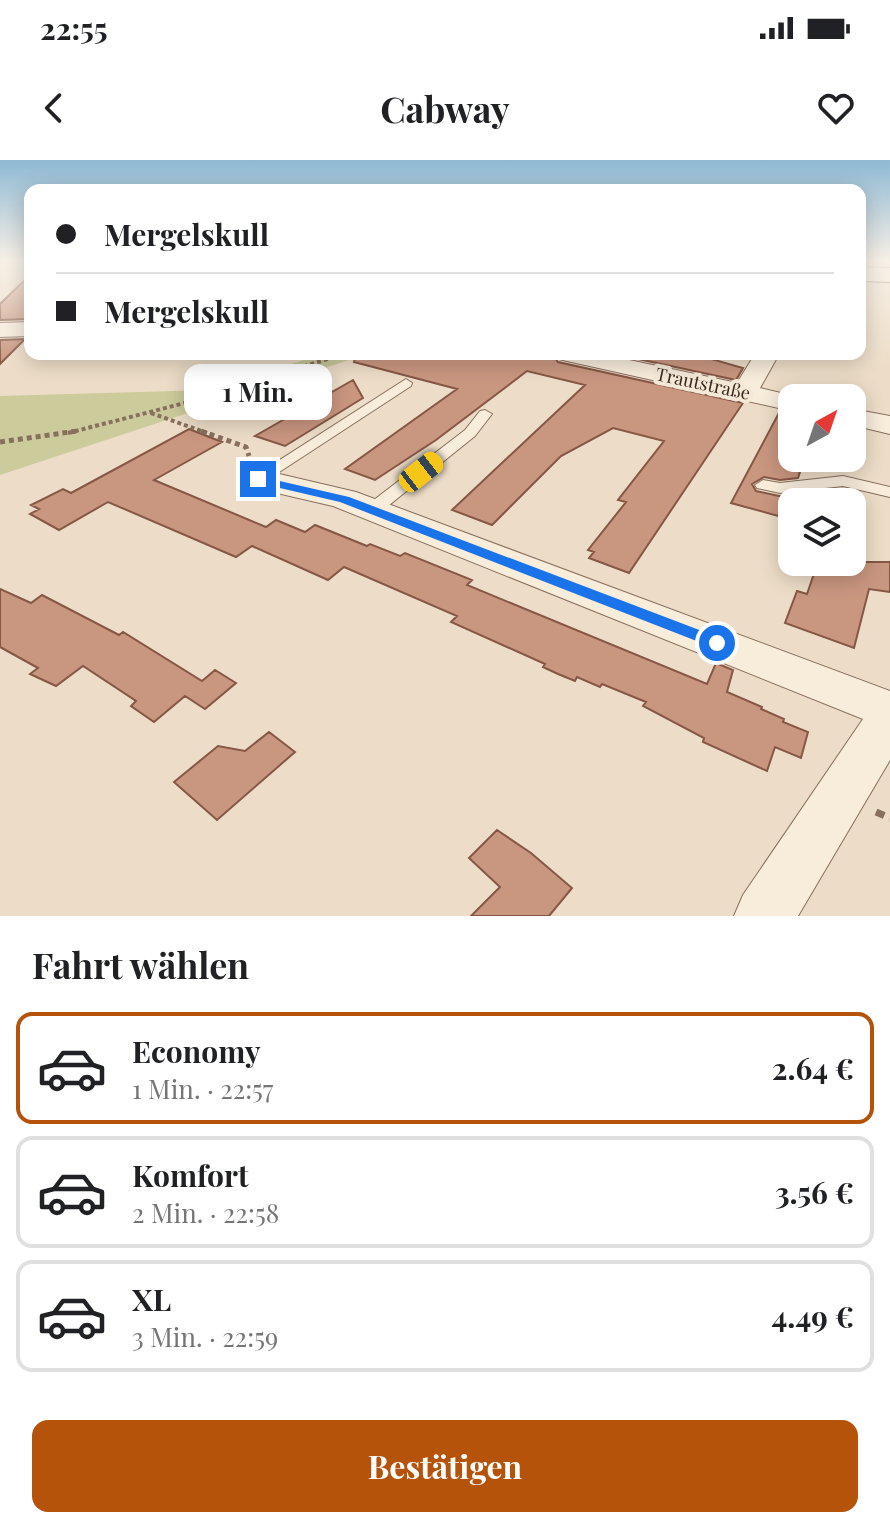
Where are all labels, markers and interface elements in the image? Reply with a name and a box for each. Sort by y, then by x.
text: 22:55 [40,8,108,48]
text: Cabway [380,84,510,132]
icon: back [32,86,76,130]
icon: heart [814,86,858,130]
text: Mergelskull [104,214,269,254]
text: Mergelskull [104,291,269,331]
street label: Trautstraße [654,361,753,405]
callout: 1 Min. [184,363,332,419]
text: 1 Min. [222,374,294,409]
north arrow [778,384,866,472]
map controls [778,384,866,576]
car [395,448,447,496]
route end [240,461,276,497]
button: layers [778,488,866,576]
route start [699,625,735,661]
text: Fahrt wählen [32,940,249,988]
text: Economy [132,1031,261,1071]
icon: car [36,1032,108,1104]
text: 2.64 € [772,1048,854,1088]
text: 1 Min. · 22:57 [132,1071,273,1106]
text: Komfort [132,1155,249,1195]
icon: car [36,1156,108,1228]
text: 3.56 € [775,1172,854,1212]
text: 2 Min. · 22:58 [132,1195,279,1230]
text: XL [132,1279,171,1319]
icon: car [36,1280,108,1352]
text: 4.49 € [771,1296,854,1336]
text: 3 Min. · 22:59 [132,1319,278,1354]
button: Bestätigen [32,1420,858,1512]

